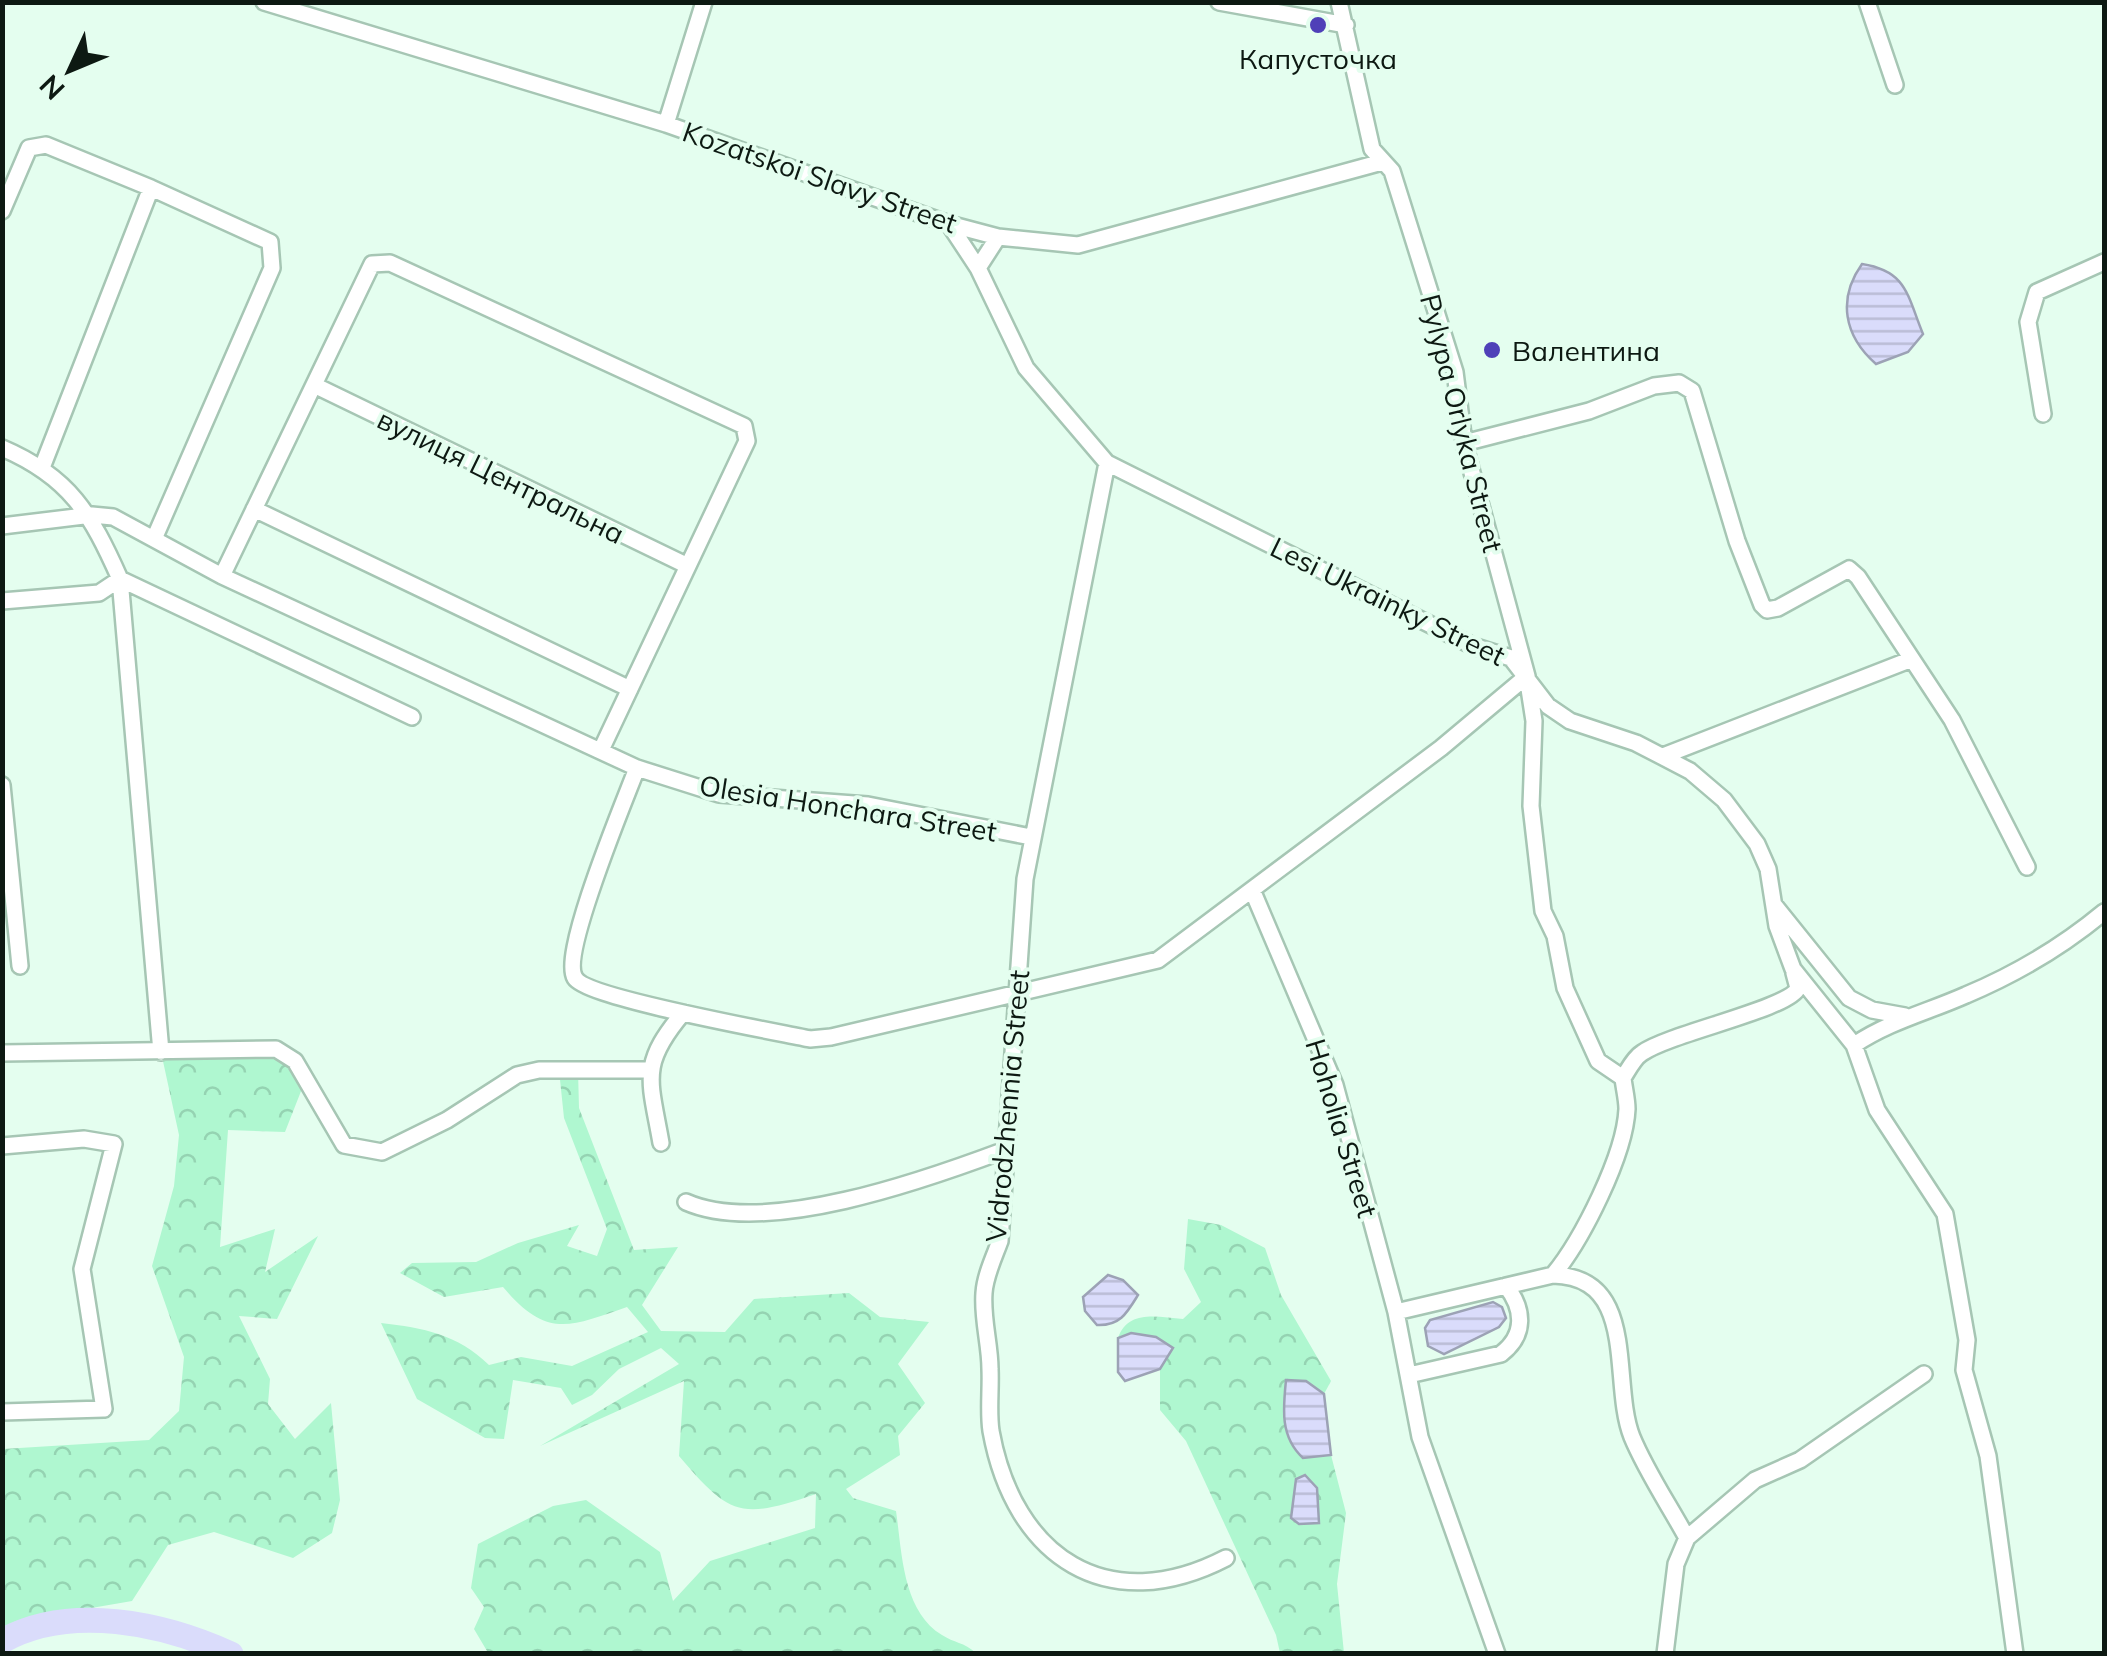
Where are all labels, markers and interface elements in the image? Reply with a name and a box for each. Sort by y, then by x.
marker: Капусточка [1307,14,1329,36]
north arrow [20,20,120,120]
place label: Капусточка [1239,41,1397,76]
text: N [32,68,72,107]
street label: Kozatskoi Slavy Street [678,114,962,240]
street label: Pylypa Orlyka Street [1413,290,1511,556]
place label: Валентина [1512,333,1660,368]
marker: Валентина [1481,339,1503,361]
street label: вулиця Центральна [372,401,630,551]
street label: Lesi Ukrainky Street [1265,529,1511,673]
street label: Olesia Honchara Street [697,767,999,849]
street label: Vidrodzhennia Street [978,968,1036,1243]
street label: Hoholia Street [1298,1035,1386,1222]

